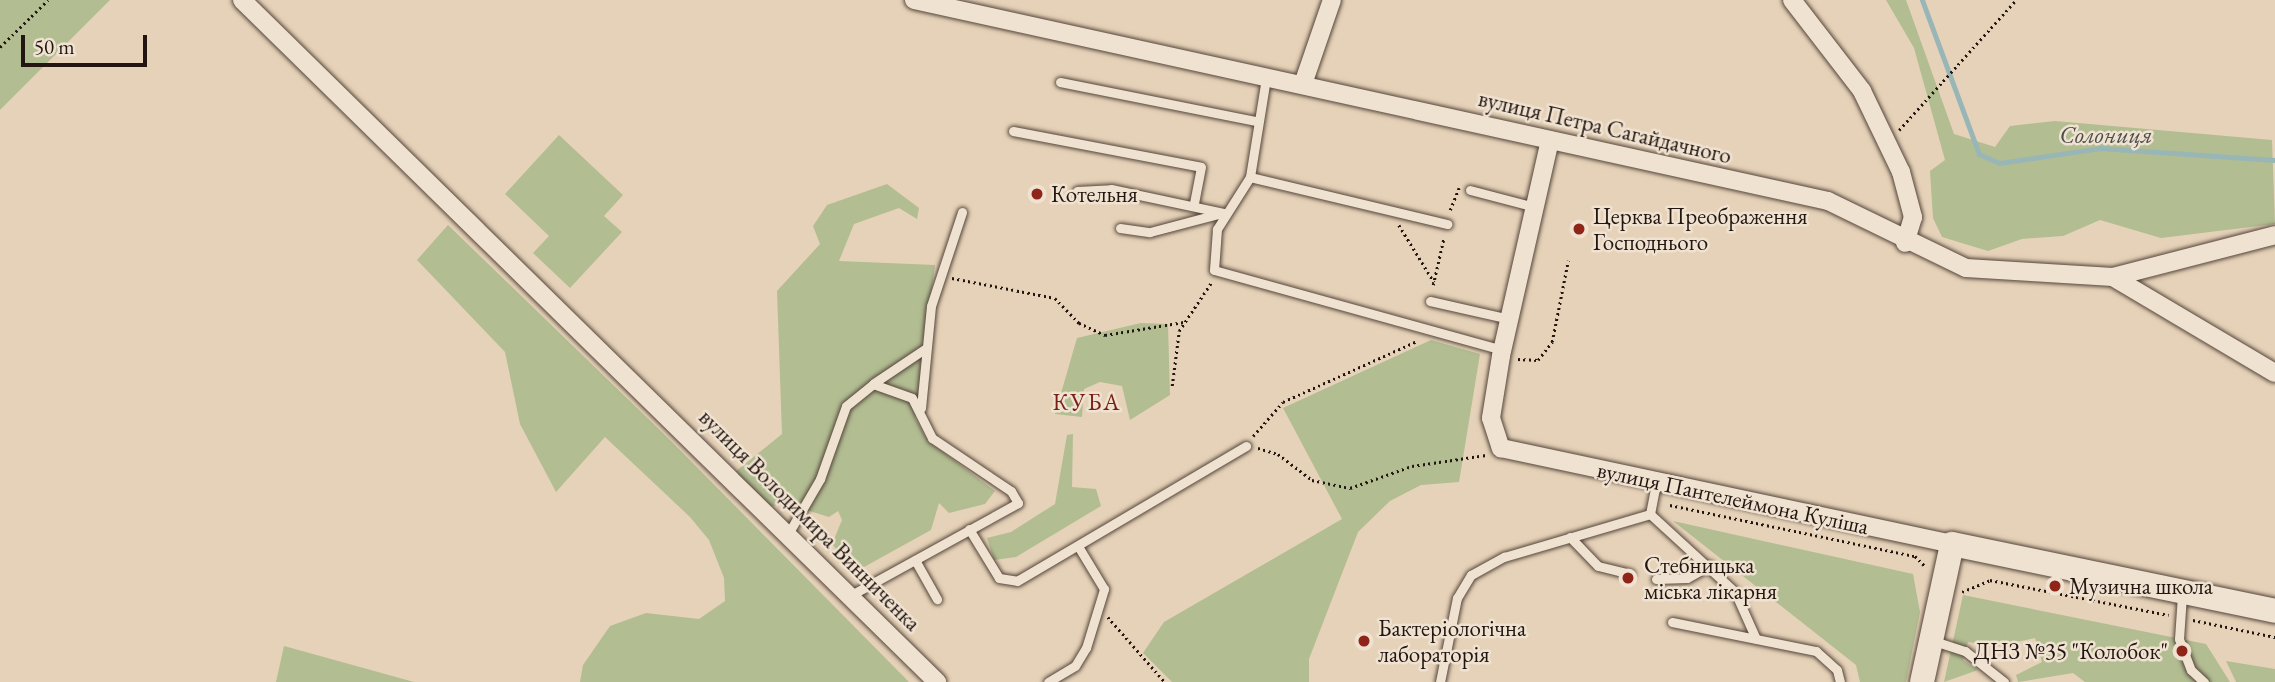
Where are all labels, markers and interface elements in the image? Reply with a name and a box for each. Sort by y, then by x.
scale bar [24,21,150,65]
text: 50 m [34,33,75,60]
street label: вулиця Петра Сагайдачного [1476,84,1734,170]
water label: Солониця [2060,121,2152,149]
place label: Котельня [1051,180,1138,208]
marker: Котельня [1029,186,1045,202]
place label: Церква Преображення Господнього [1593,202,1807,256]
marker: Церква Преображення Господнього [1571,221,1587,237]
district label: КУБА [1053,388,1121,416]
street label: вулиця Володимира Винниченка [693,403,927,637]
street label: вулиця Пантелеймона Куліша [1595,456,1871,540]
place label: Стебницька міська лікарня [1644,551,1777,605]
marker: Стебницька міська лікарня [1618,568,1638,588]
place label: Музична школа [2069,572,2213,600]
marker: Музична школа [2047,578,2063,594]
place label: Бактеріологічна лабораторія [1378,614,1526,668]
marker: Бактеріологічна лабораторія [1356,633,1372,649]
place label: ДНЗ №35 "Колобок" [1974,637,2168,665]
marker: ДНЗ №35 "Колобок" [2174,643,2190,659]

